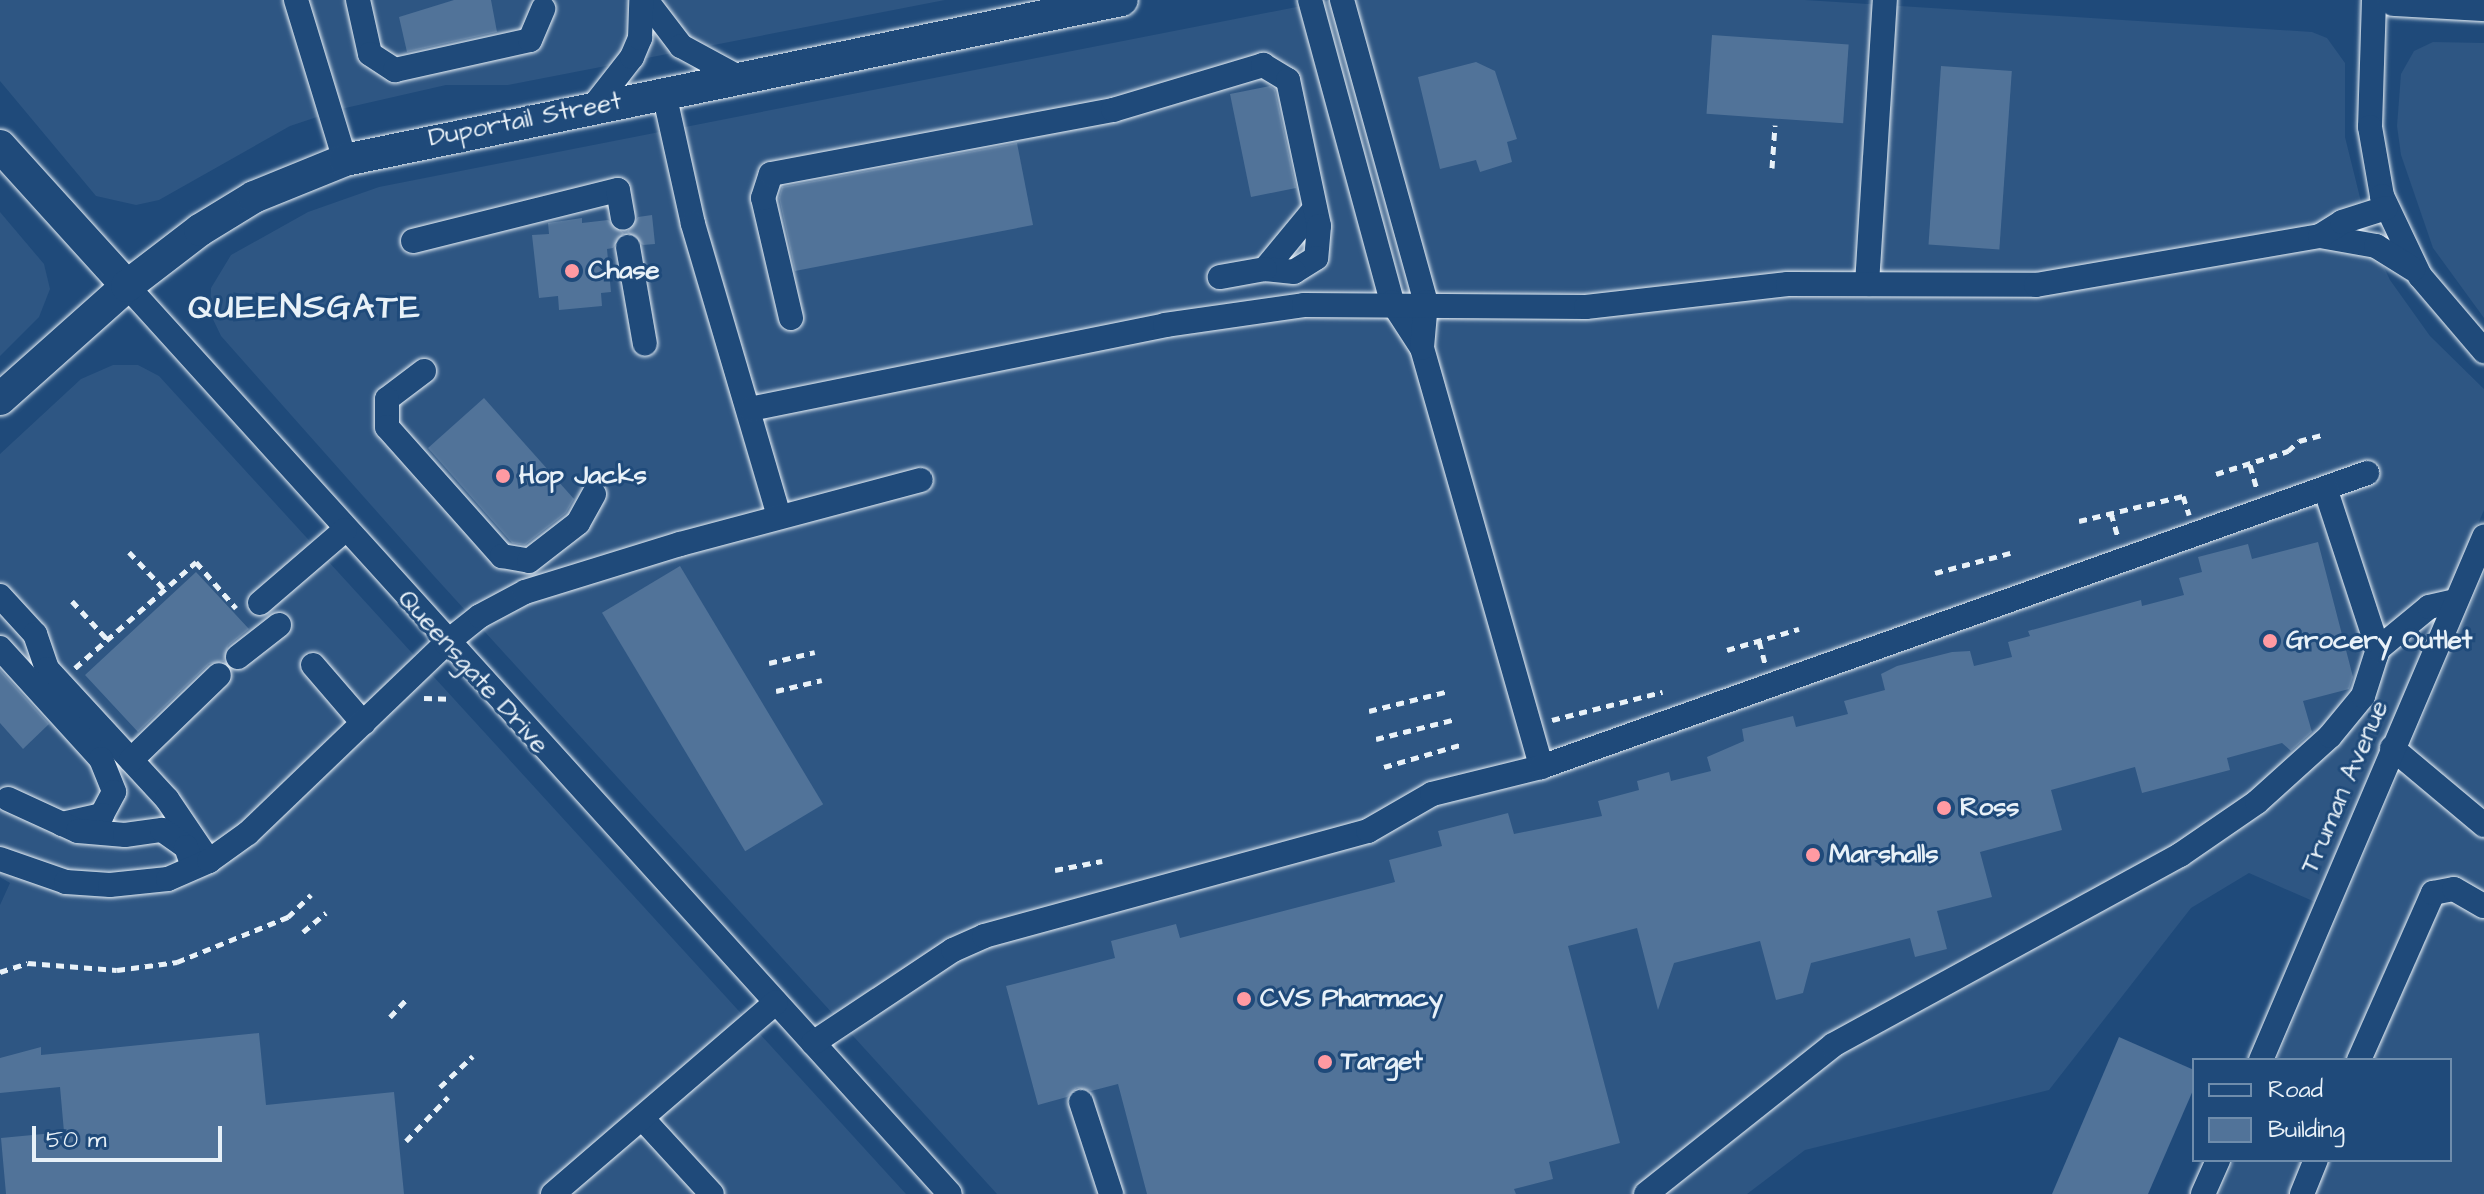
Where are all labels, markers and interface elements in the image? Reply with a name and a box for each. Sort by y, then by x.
street label: Duportail Street [426,86,624,154]
place label: Chase [588,255,660,287]
marker: Chase [563,262,581,280]
district label: QUEENSGATE [188,288,422,328]
place label: Hop Jacks [519,460,647,492]
marker: Hop Jacks [494,467,512,485]
street label: Queensgate Drive [391,583,555,761]
place label: Grocery Outlet [2286,625,2472,657]
marker: Grocery Outlet [2261,632,2279,650]
street label: Truman Avenue [2294,696,2396,878]
place label: Ross [1960,792,2019,824]
marker: Ross [1935,799,1953,817]
place label: Marshalls [1829,839,1938,871]
marker: Marshalls [1804,846,1822,864]
place label: CVS Pharmacy [1260,983,1443,1015]
marker: CVS Pharmacy [1235,990,1253,1008]
place label: Target [1341,1046,1423,1078]
marker: Target [1316,1053,1334,1071]
legend [2192,1058,2452,1162]
text: Road [2268,1073,2323,1107]
scale bar [36,1110,226,1160]
text: Building [2268,1113,2345,1147]
text: 50 m [46,1123,106,1157]

